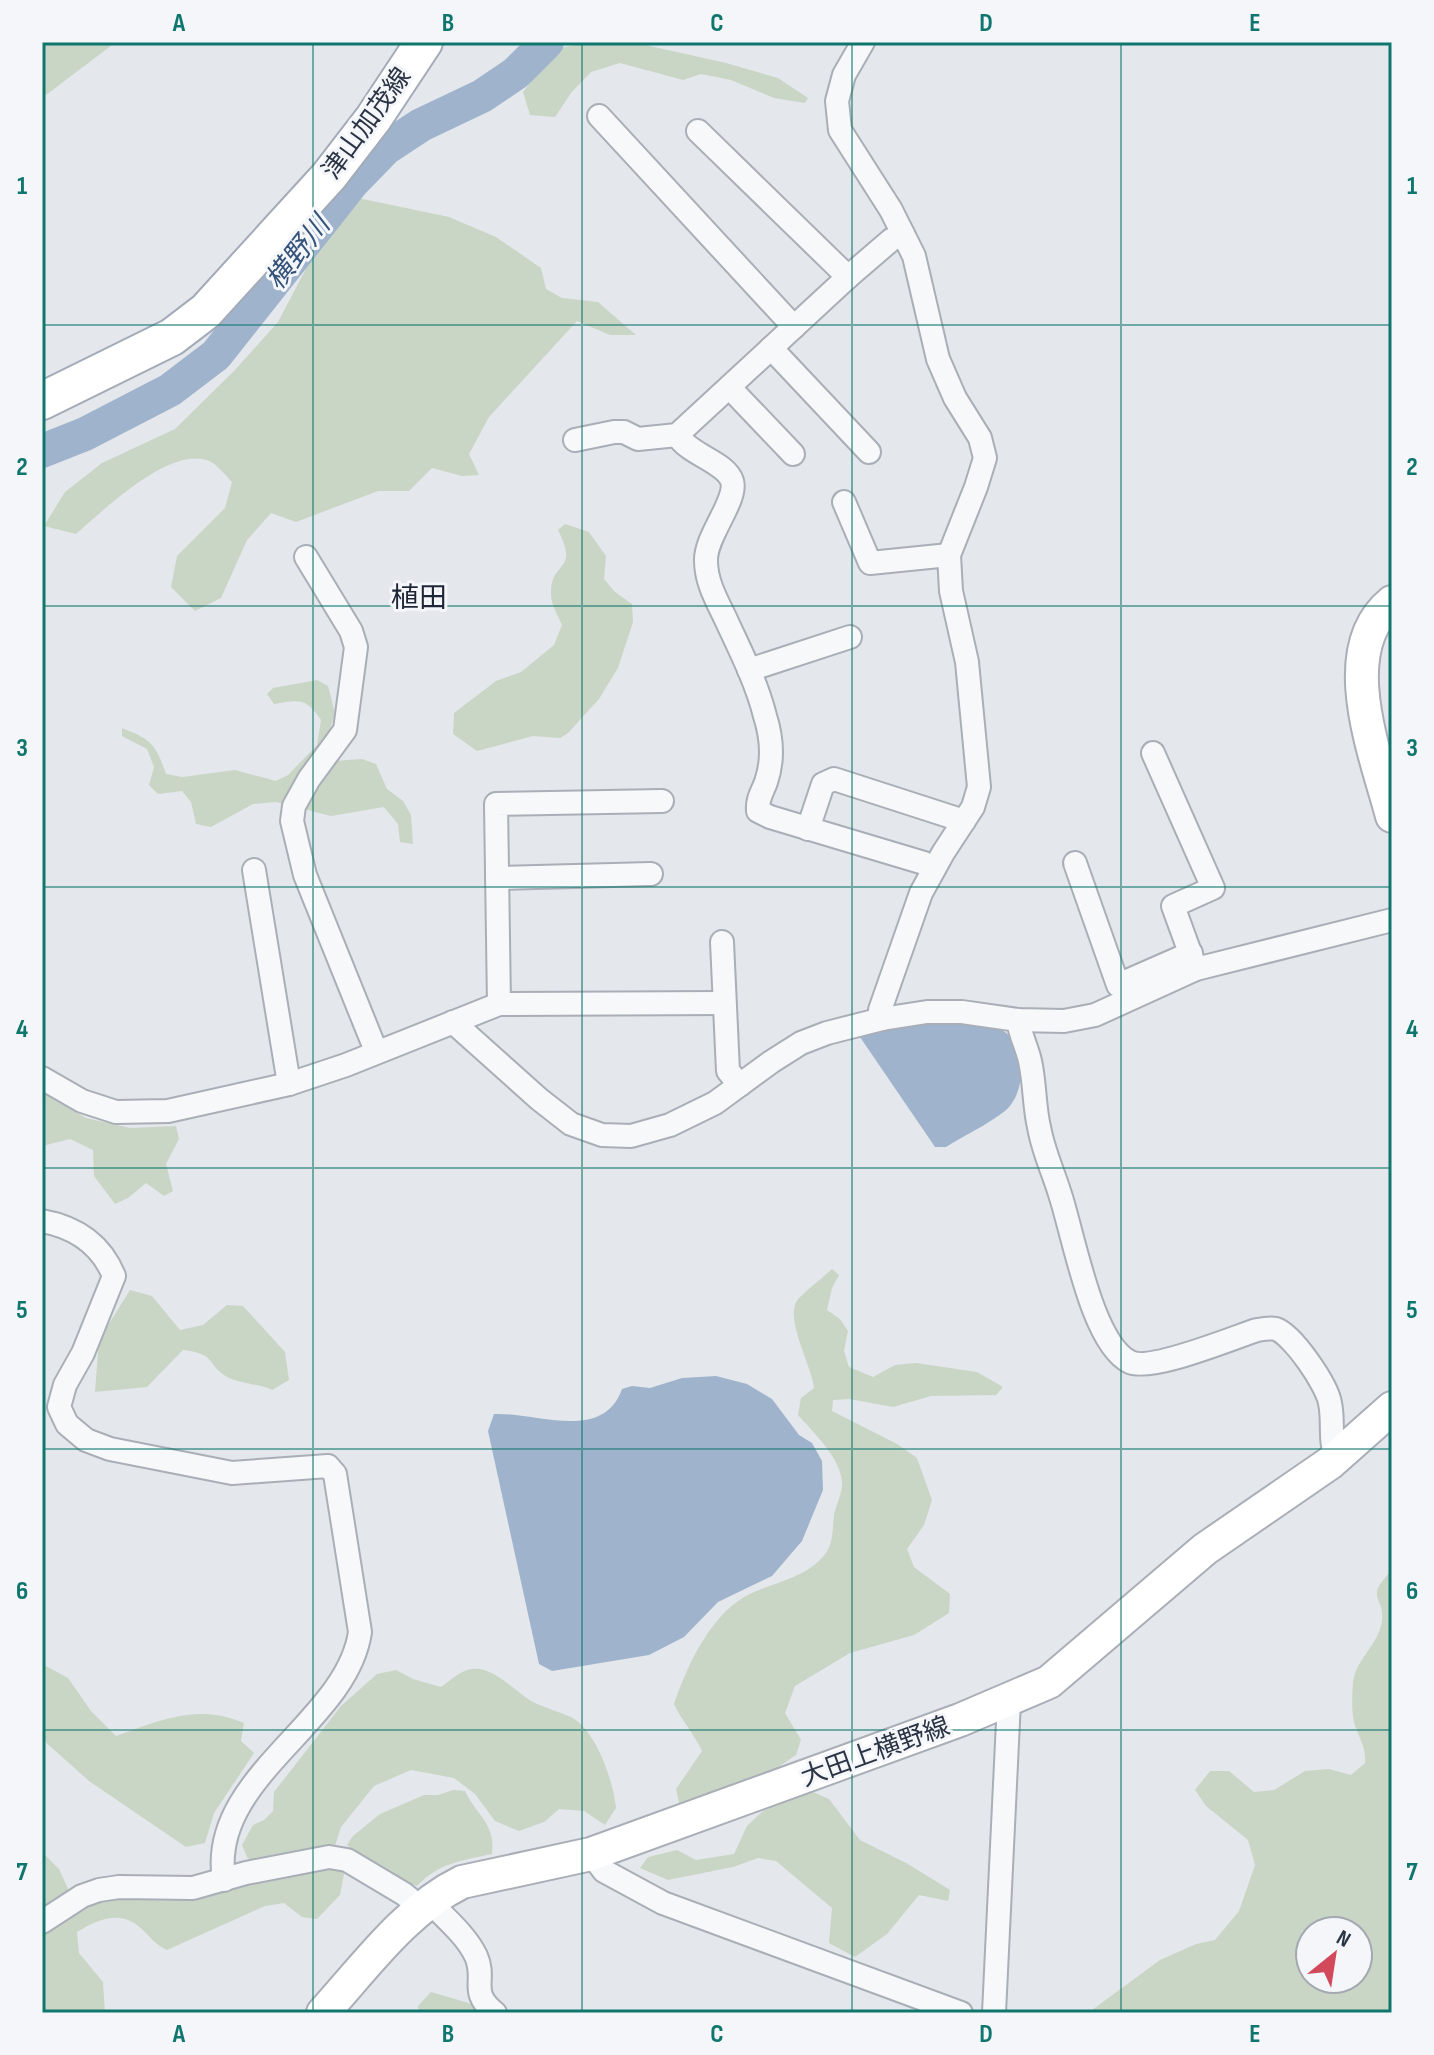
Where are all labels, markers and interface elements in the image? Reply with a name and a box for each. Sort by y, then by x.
text: A [172,8,186,39]
text: B [442,8,454,39]
text: C [710,8,724,39]
text: D [979,8,993,39]
text: E [1249,8,1261,39]
street label: 津山加茂線 [316,62,418,186]
text: 1 [17,171,27,202]
text: 1 [1407,171,1417,202]
water label: 横野川 [259,207,339,296]
text: 2 [16,452,28,483]
text: 2 [1406,452,1418,483]
district label: 植田 [391,582,447,615]
text: 3 [16,733,28,764]
text: 3 [1406,733,1418,764]
text: 4 [16,1014,28,1045]
text: 4 [1406,1014,1418,1045]
text: 5 [16,1295,28,1326]
text: 5 [1406,1295,1418,1326]
text: 6 [16,1576,28,1607]
text: 6 [1406,1576,1418,1607]
street label: 大田上横野線 [797,1711,954,1794]
text: 7 [16,1857,28,1888]
text: 7 [1406,1857,1418,1888]
north arrow [1294,1915,1374,1995]
text: N [1331,1924,1355,1954]
text: A [172,2019,186,2050]
text: B [442,2019,454,2050]
text: C [710,2019,724,2050]
text: D [979,2019,993,2050]
text: E [1249,2019,1261,2050]

